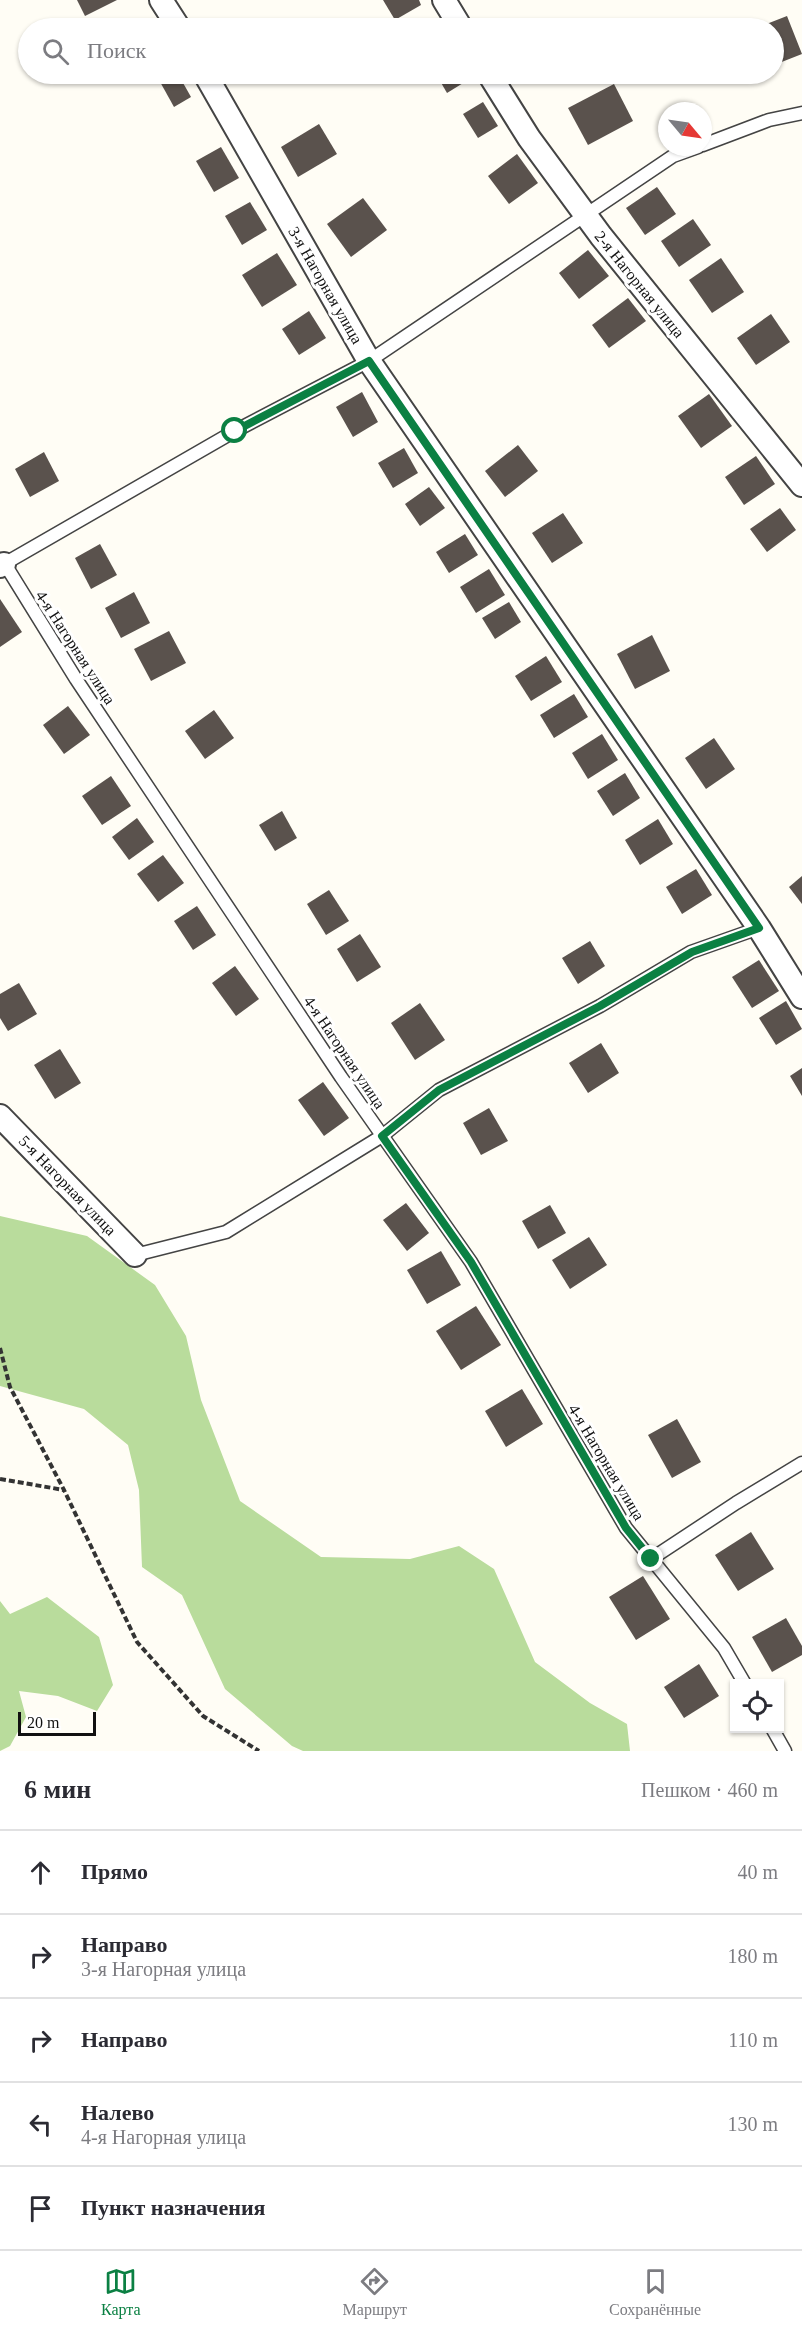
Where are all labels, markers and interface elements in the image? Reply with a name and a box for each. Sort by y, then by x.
search box [18,18,784,84]
icon: search [39,35,72,68]
text: Поиск [87,38,146,63]
north arrow [658,102,712,156]
street label: 3-я Нагорная улица [284,224,366,347]
street label: 2-я Нагорная улица [591,228,688,342]
route start [221,417,247,443]
street label: 4-я Нагорная улица [32,587,119,708]
street label: 4-я Нагорная улица [300,993,389,1112]
street label: 5-я Нагорная улица [15,1132,120,1239]
street label: 4-я Нагорная улица [564,1401,648,1524]
route end [637,1545,663,1571]
map controls [730,1679,784,1733]
button: locate [730,1679,784,1733]
scale bar [18,1709,96,1736]
text: 20 m [27,1714,59,1731]
text: 6 мин [24,1775,91,1804]
text: Пешком · 460 m [641,1779,778,1801]
icon: ahead [24,1856,57,1889]
text: Прямо [81,1859,148,1884]
text: 40 m [737,1861,778,1883]
text: Направо [81,1932,167,1957]
icon: right [24,1940,57,1973]
text: 180 m [727,1945,778,1967]
text: 3-я Нагорная улица [81,1958,246,1980]
icon: right [24,2024,57,2057]
text: Направо [81,2027,167,2052]
text: 110 m [728,2029,778,2051]
text: Налево [81,2100,154,2125]
icon: left [24,2108,57,2141]
text: 130 m [727,2113,778,2135]
text: 4-я Нагорная улица [81,2126,246,2148]
icon: arrive [24,2192,57,2225]
text: Пункт назначения [81,2195,266,2220]
tab: Карта [101,2265,141,2319]
tab: Маршрут [343,2265,407,2319]
tab: Сохранённые [609,2265,701,2319]

